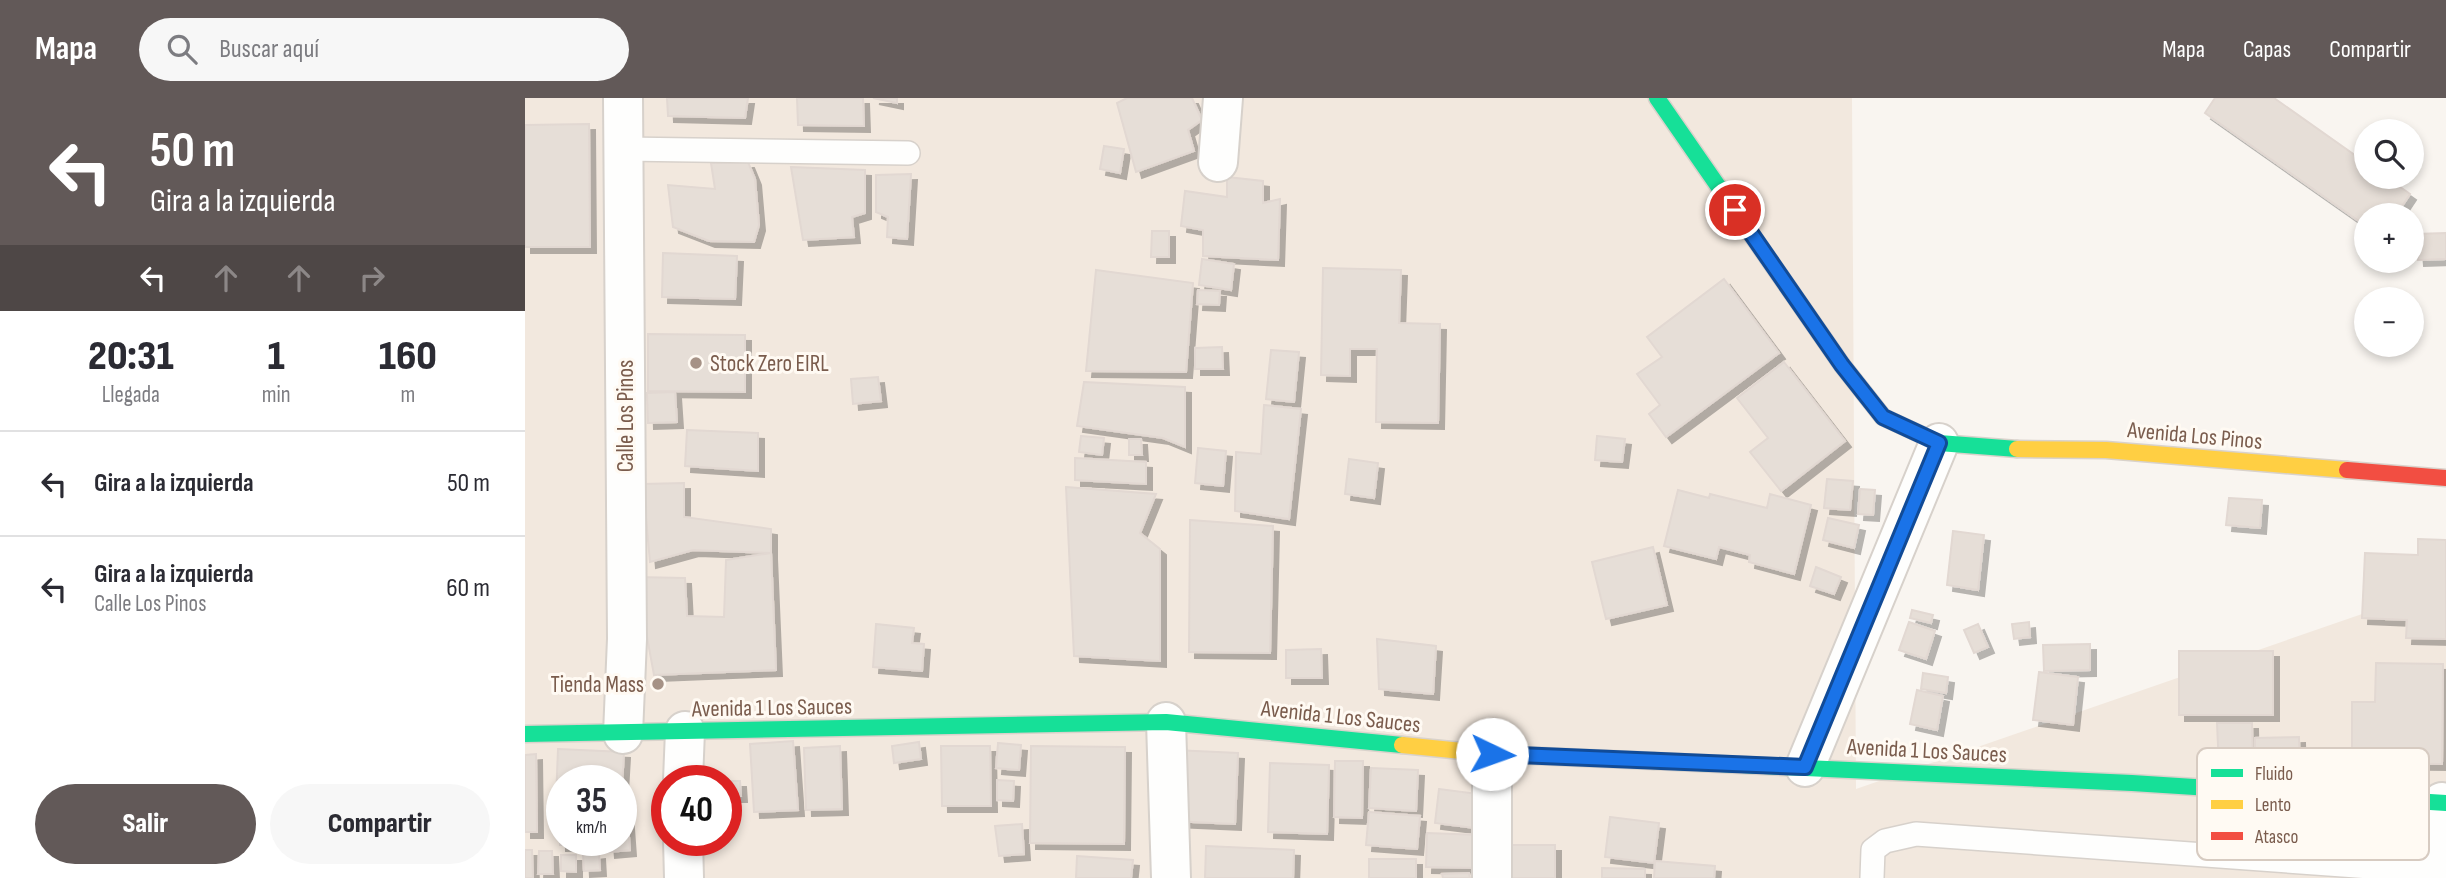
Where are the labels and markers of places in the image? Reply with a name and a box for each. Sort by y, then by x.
pin [1705,180,1765,240]
place label: Stock Zero EIRL [710,350,829,378]
marker: Stock Zero EIRL [688,355,704,371]
place label: Tienda Mass [550,671,644,699]
marker: Tienda Mass [650,676,666,692]

